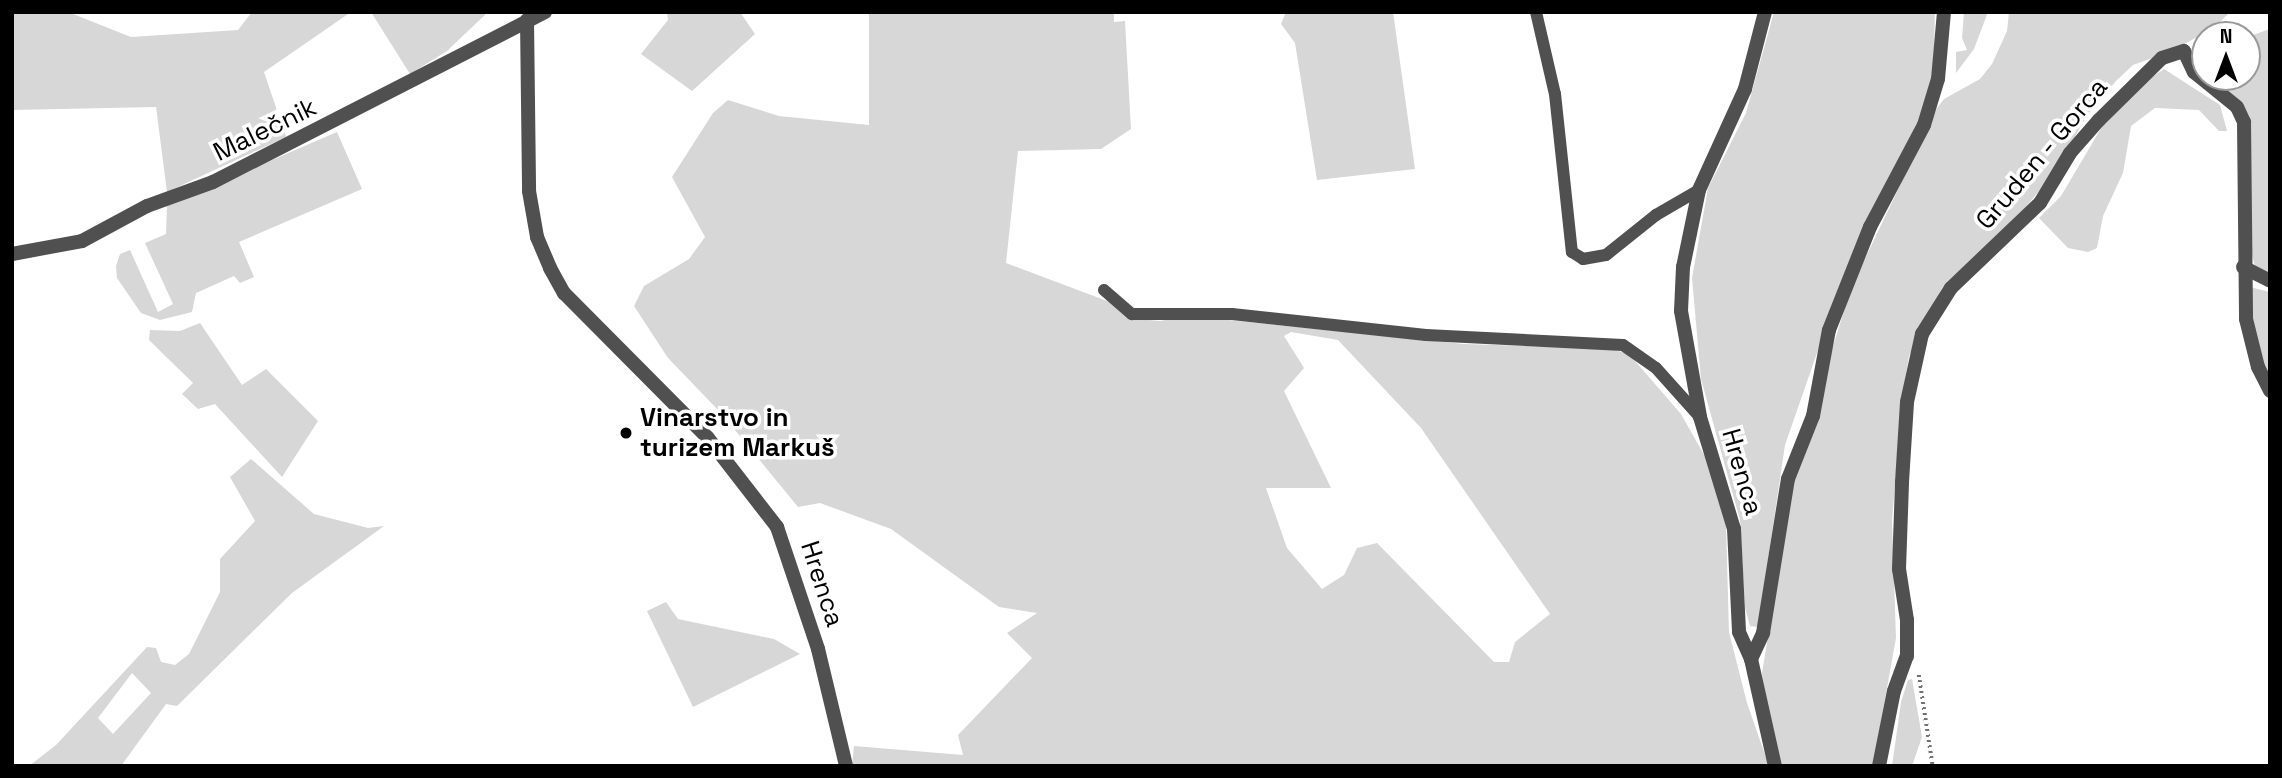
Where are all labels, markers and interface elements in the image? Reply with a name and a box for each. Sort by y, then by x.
north arrow [2191,21,2261,91]
text: N [2220,24,2232,49]
street label: Gruden - Gorca [1969,72,2115,236]
street label: Malečnik [208,92,322,168]
place label: Vinarstvo in turizem Markuš [640,402,835,464]
marker: Vinarstvo in turizem Markuš [618,425,634,441]
street label: Hrenca [1715,425,1769,519]
street label: Hrenca [794,537,850,631]

